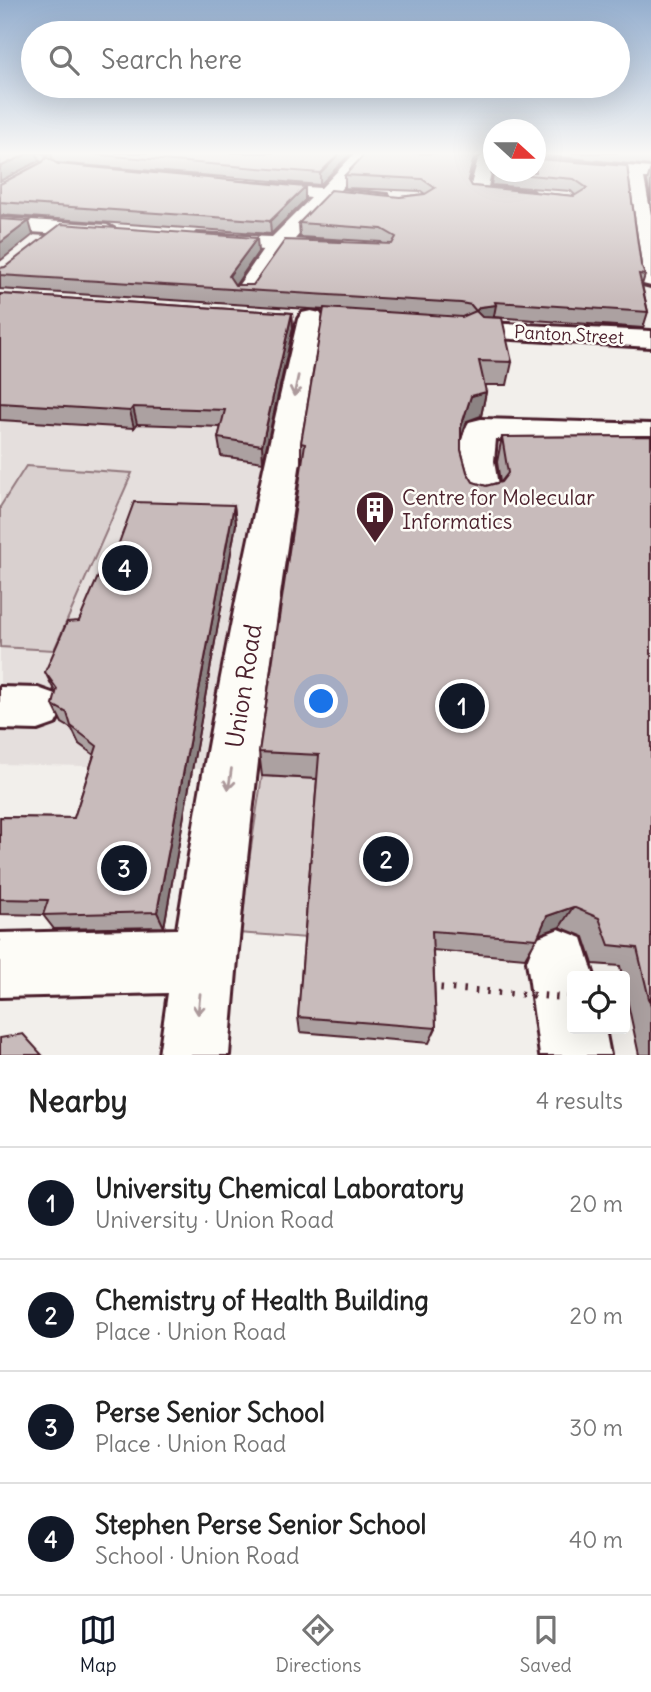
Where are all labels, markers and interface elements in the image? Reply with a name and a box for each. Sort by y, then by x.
search box [21,21,630,98]
icon: search [45,41,83,79]
text: Search here [101,43,242,76]
north arrow [483,119,546,182]
street label: Panton Street [514,320,624,349]
one-way arrow [289,374,303,397]
place label: Centre for Molecular Informatics [402,484,595,535]
building icon: Centre for Molecular Informatics [354,489,396,544]
pin: 4 [102,542,148,594]
street label: Union Road [218,622,268,750]
pin: 1 [439,680,485,732]
your location [304,684,338,718]
one-way arrow [223,767,236,790]
pin: 2 [363,833,409,885]
pin: 3 [101,842,147,894]
map controls [567,971,630,1034]
button: locate [567,971,630,1034]
one-way arrow [192,993,205,1015]
text: Nearby [28,1082,128,1120]
text: 4 results [536,1086,623,1115]
text: University Chemical Laboratory [95,1172,464,1205]
text: 1 [46,1189,56,1218]
text: 20 m [570,1189,623,1218]
text: University · Union Road [95,1205,334,1234]
text: Chemistry of Health Building [95,1284,429,1317]
text: 2 [45,1301,57,1330]
text: 20 m [570,1301,623,1330]
text: Place · Union Road [95,1317,286,1346]
text: Perse Senior School [95,1396,325,1429]
text: 3 [44,1413,58,1442]
text: 30 m [569,1413,623,1442]
text: Place · Union Road [95,1429,286,1458]
text: Stephen Perse Senior School [95,1508,426,1541]
text: 4 [44,1525,58,1554]
text: 40 m [569,1525,623,1554]
text: School · Union Road [95,1541,299,1570]
tab: Map [79,1611,117,1677]
tab: Directions [276,1611,361,1677]
tab: Saved [520,1611,572,1677]

